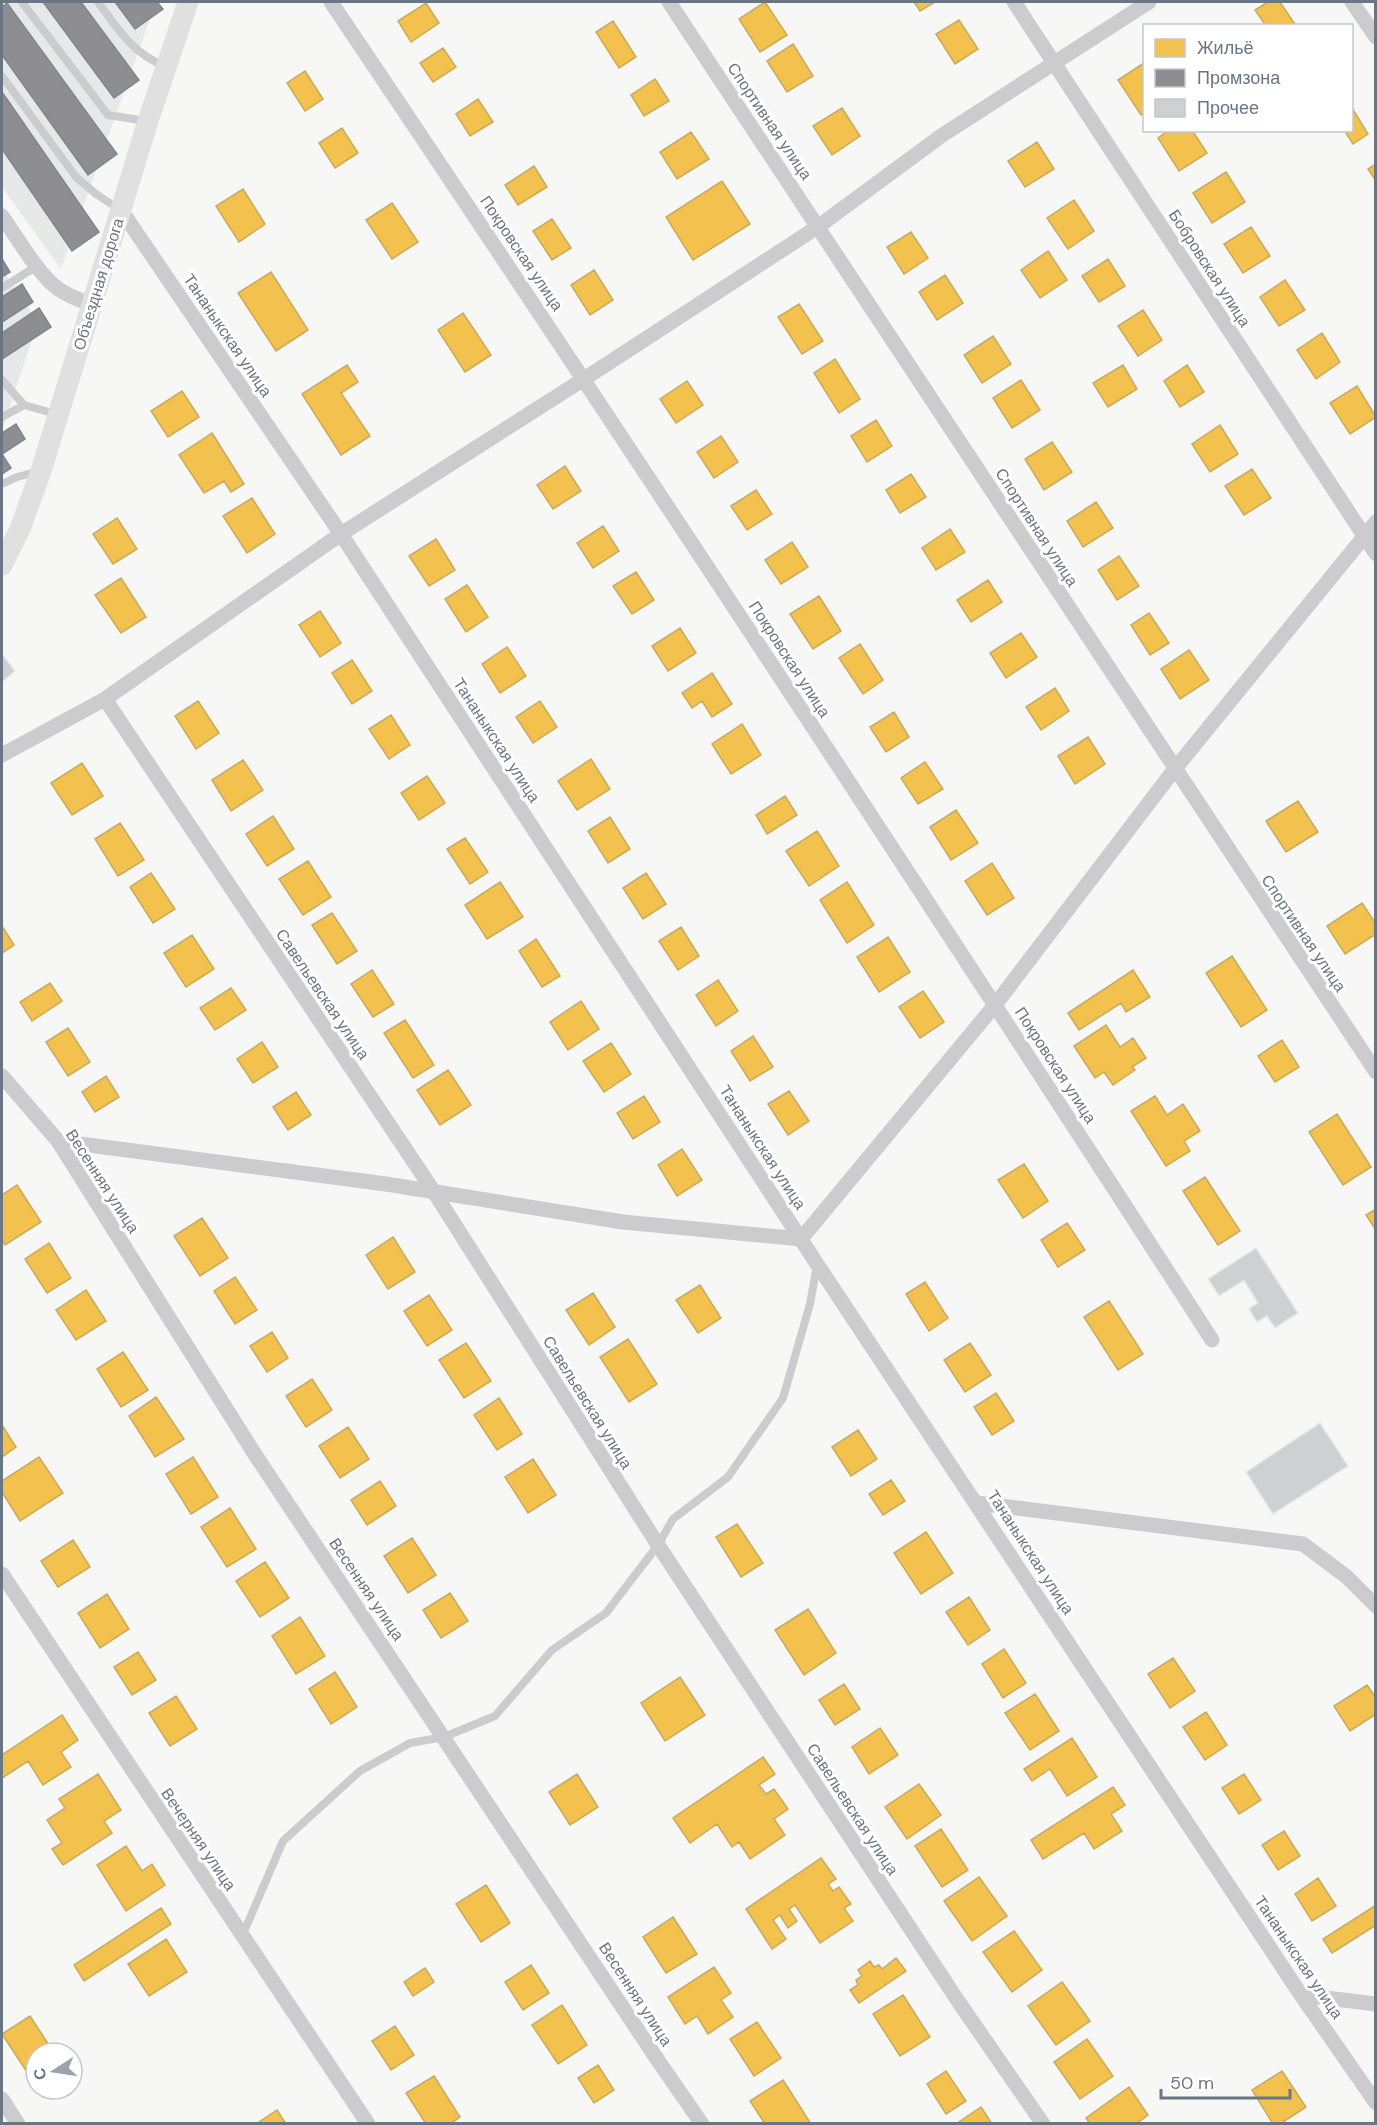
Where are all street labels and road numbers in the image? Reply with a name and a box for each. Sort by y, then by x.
street label: Спортивная улица [723,59,817,184]
street label: Покровская улица [475,192,568,315]
street label: Бобровская улица [1164,206,1255,331]
street label: Объездная дорога [68,215,129,353]
street label: Тананыкская улица [179,270,277,401]
street label: Спортивная улица [990,464,1083,591]
street label: Покровская улица [744,597,835,722]
street label: Тананыкская улица [448,674,545,807]
street label: Спортивная улица [1257,871,1351,996]
street label: Савельевская улица [271,925,374,1064]
street label: Покровская улица [1010,1003,1101,1128]
street label: Тананыкская улица [714,1081,811,1214]
street label: Весенняя улица [61,1125,144,1237]
street label: Савельевская улица [538,1332,637,1473]
street label: Тананыкская улица [982,1486,1079,1619]
street label: Весенняя улица [324,1534,409,1645]
street label: Савельевская улица [802,1739,903,1879]
street label: Вечерняя улица [156,1784,241,1895]
street label: Тананыкская улица [1250,1892,1348,2023]
street label: Весенняя улица [594,1938,677,2050]

